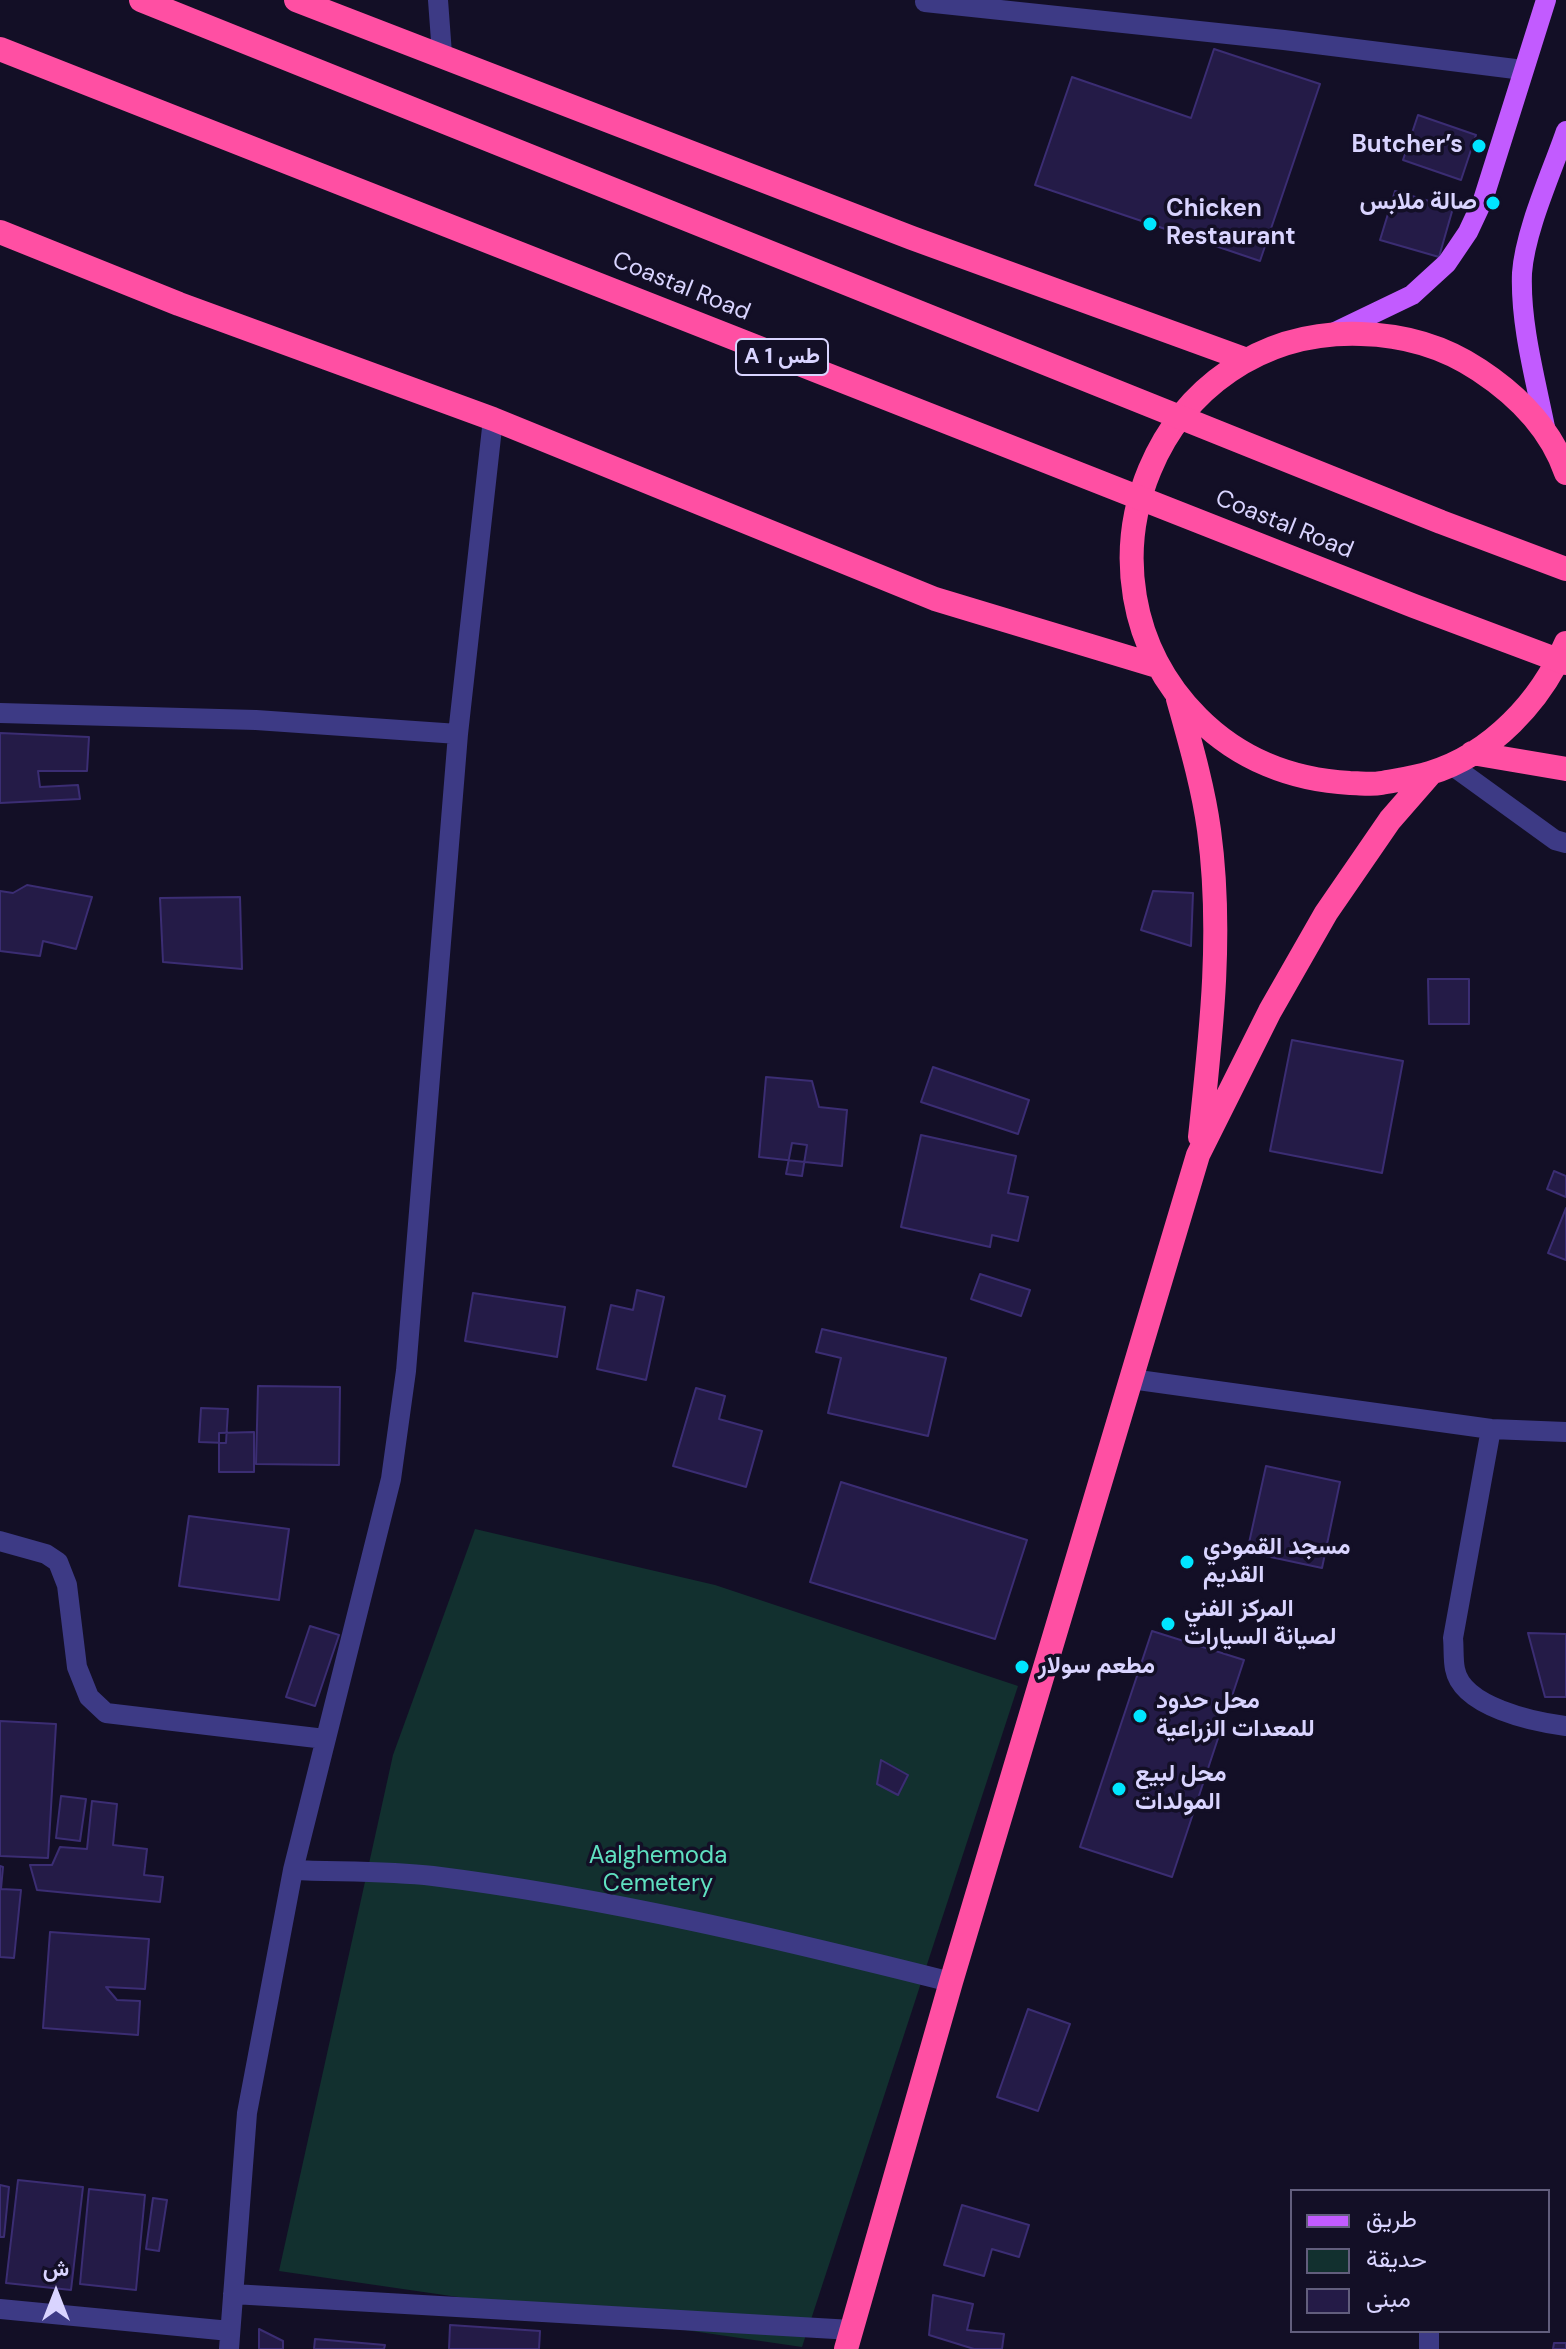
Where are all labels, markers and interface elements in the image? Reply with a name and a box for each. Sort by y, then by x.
place label: Butcher’s [1352,132,1463,160]
marker: Butcher’s [1470,137,1488,155]
place label: صالة ملابس [1359,189,1477,217]
marker: صالة ملابس [1484,194,1502,212]
place label: Chicken Restaurant [1166,196,1296,252]
marker: Chicken Restaurant [1141,215,1159,233]
street label: Coastal Road [608,246,754,328]
road number: A 1 طس [736,339,828,375]
street label: Coastal Road [1211,484,1357,566]
place label: مسجد القمودي القديم [1203,1534,1351,1590]
marker: مسجد القمودي القديم [1178,1553,1196,1571]
place label: المركز الفني لصيانة السيارات [1184,1596,1336,1652]
marker: المركز الفني لصيانة السيارات [1159,1615,1177,1633]
place label: مطعم سولار [1038,1653,1155,1681]
marker: مطعم سولار [1013,1658,1031,1676]
place label: محل حدود للمعدات الزراعية [1156,1688,1315,1744]
marker: محل حدود للمعدات الزراعية [1131,1707,1149,1725]
place label: محل لبيع المولدات [1135,1761,1227,1817]
marker: محل لبيع المولدات [1110,1780,1128,1798]
park label: Aalghemoda Cemetery [589,1843,727,1899]
legend [1290,2189,1550,2333]
text: طريق [1366,2203,1417,2234]
text: حديقة [1366,2243,1427,2274]
north arrow [16,2253,96,2333]
text: ش [43,2254,69,2283]
text: مبنى [1366,2283,1411,2314]

